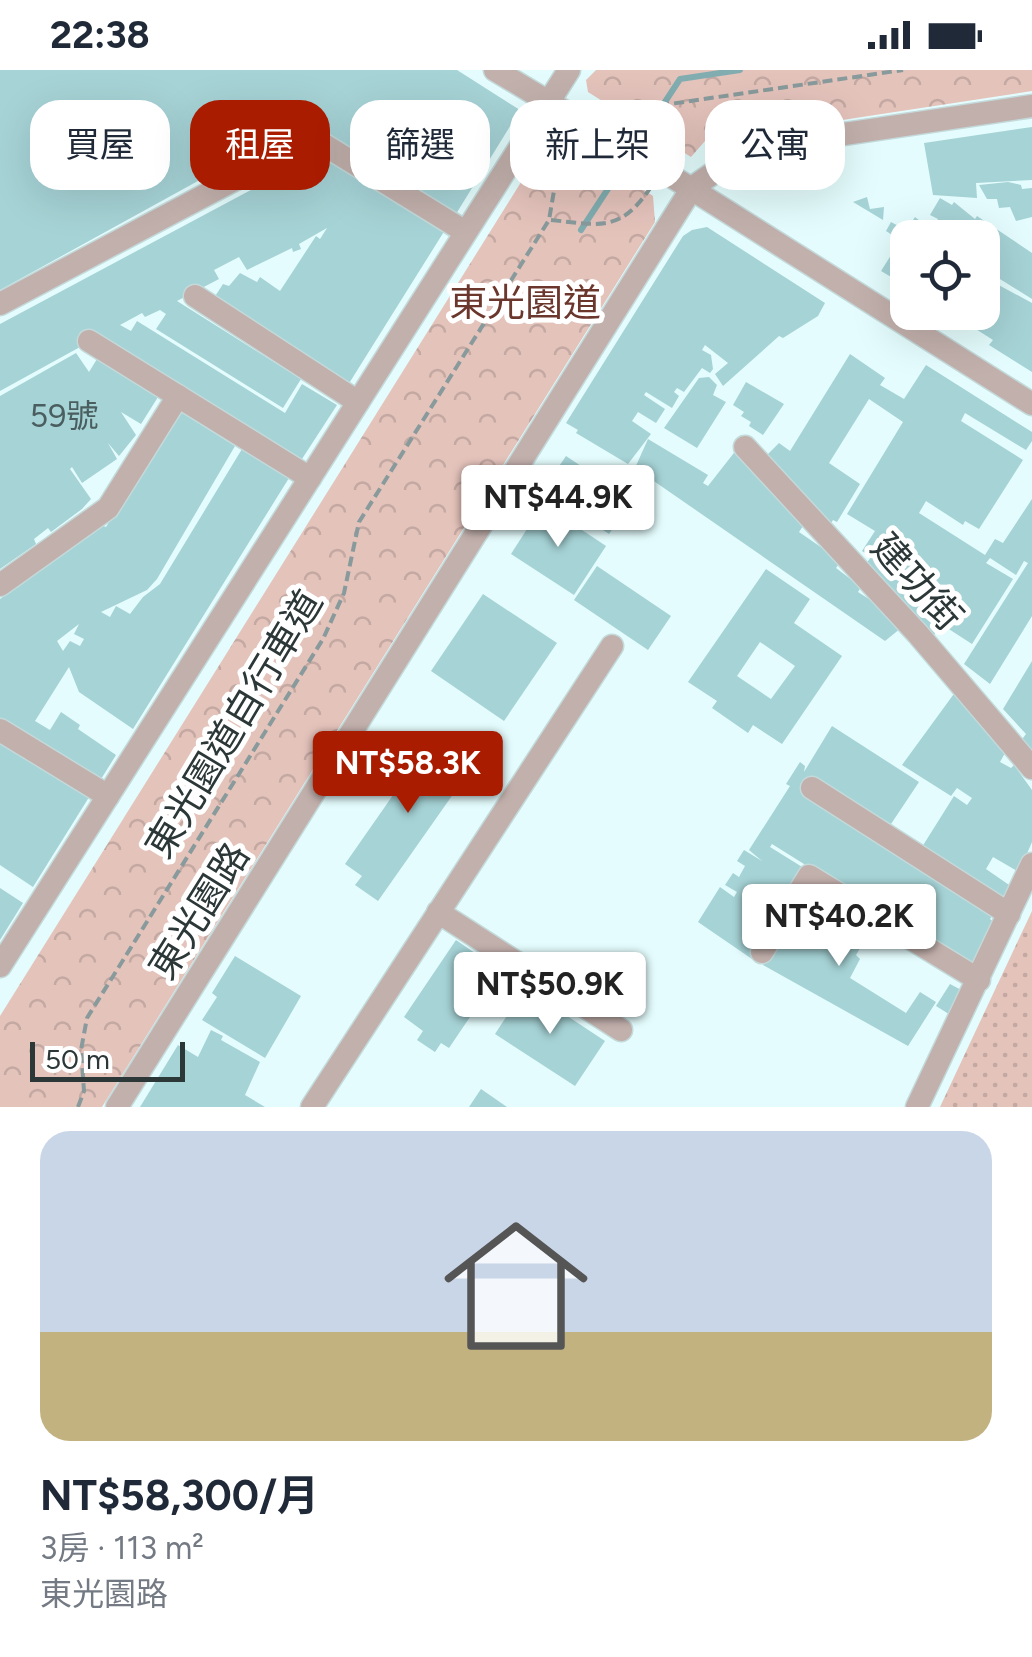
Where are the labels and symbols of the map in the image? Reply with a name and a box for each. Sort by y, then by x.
park label: 東光園道 [449,280,601,326]
house number: 59號 [30,397,98,435]
pin: NT$44.9K [455,465,661,550]
street label: 建功街 [862,524,972,640]
street label: 東光園道自行車道 [136,582,332,866]
pin: NT$58.3K [305,731,511,816]
street label: 東光園路 [139,834,259,988]
pin: NT$40.2K [736,884,942,969]
pin: NT$50.9K [447,952,653,1037]
scale bar [30,1037,185,1081]

